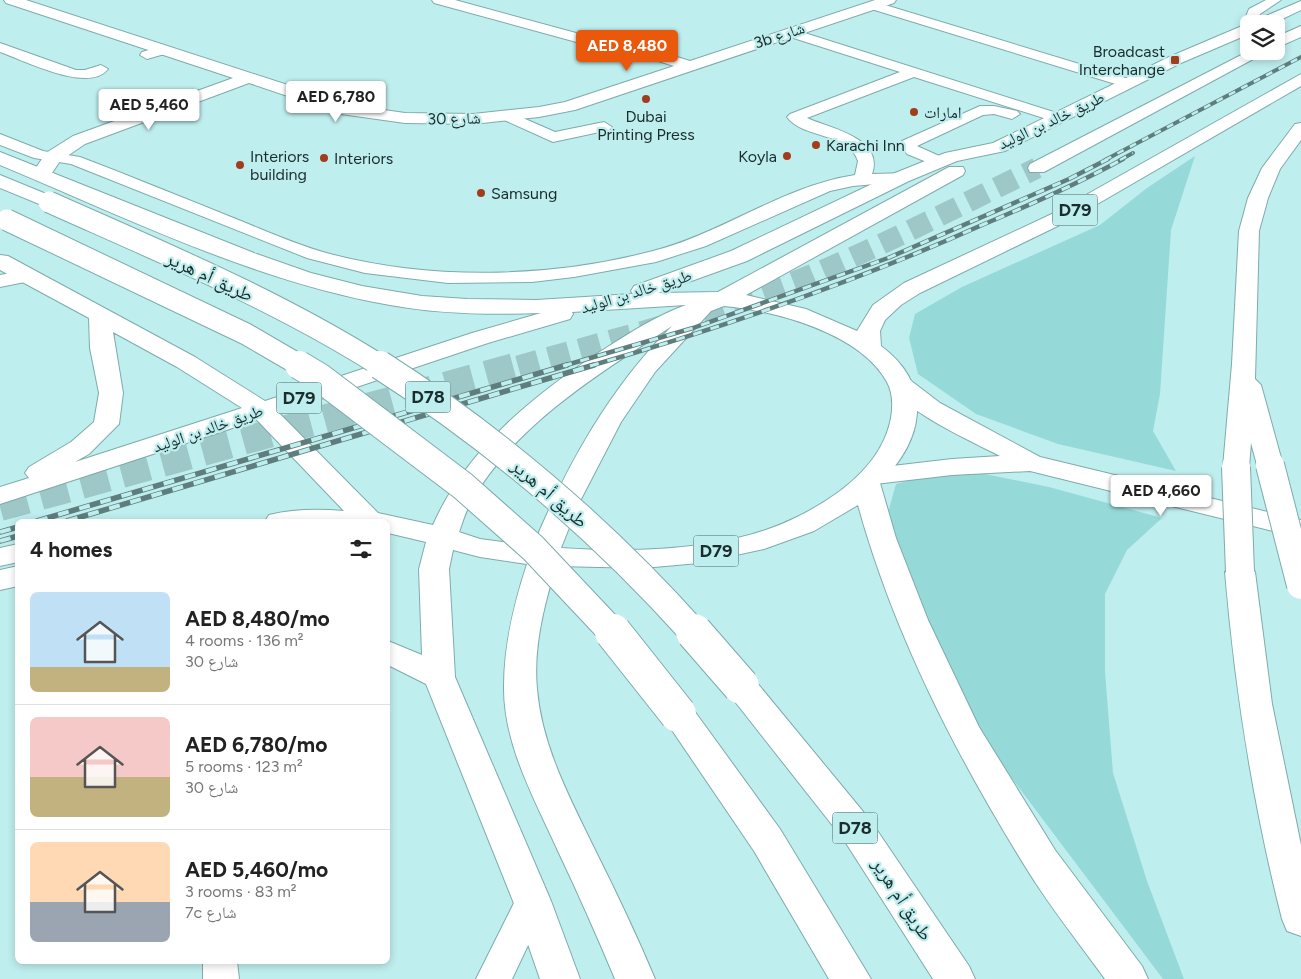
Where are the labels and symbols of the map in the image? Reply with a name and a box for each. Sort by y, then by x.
street label: 3b شارع [751,18,807,54]
pin: AED 8,480 [570,30,684,72]
place label: Broadcast Interchange [1079,42,1165,79]
marker: Broadcast Interchange [1169,54,1181,66]
pin: AED 6,780 [279,80,393,123]
pin: AED 5,460 [92,88,206,131]
street label: طريق خالد بن الوليد [995,88,1108,154]
marker: Dubai Printing Press [640,93,652,105]
place label: امارات [924,103,962,122]
marker: امارات [908,106,920,118]
place label: Dubai Printing Press [597,107,695,144]
street label: شارع 30 [427,109,481,129]
place label: Karachi Inn [826,136,905,155]
marker: Karachi Inn [810,139,822,151]
place label: Interiors building [250,147,309,184]
place label: Koyla [738,147,777,166]
place label: Interiors [334,149,393,168]
marker: Koyla [781,150,793,162]
marker: Interiors [318,152,330,164]
marker: Interiors building [234,159,246,171]
place label: Samsung [491,184,557,203]
marker: Samsung [475,187,487,199]
road number: D79 [1052,194,1098,226]
street label: طريق أم هرير [161,246,257,308]
street label: طريق خالد بن الوليد [578,266,694,318]
road number: D79 [276,382,322,413]
road number: D78 [406,382,450,412]
street label: طريق خالد بن الوليد [151,401,266,457]
street label: طريق أم هرير [505,453,593,534]
pin: AED 4,660 [1104,474,1218,517]
road number: D79 [694,536,738,566]
road number: D78 [832,812,878,844]
street label: طريق أم هرير [865,853,938,946]

